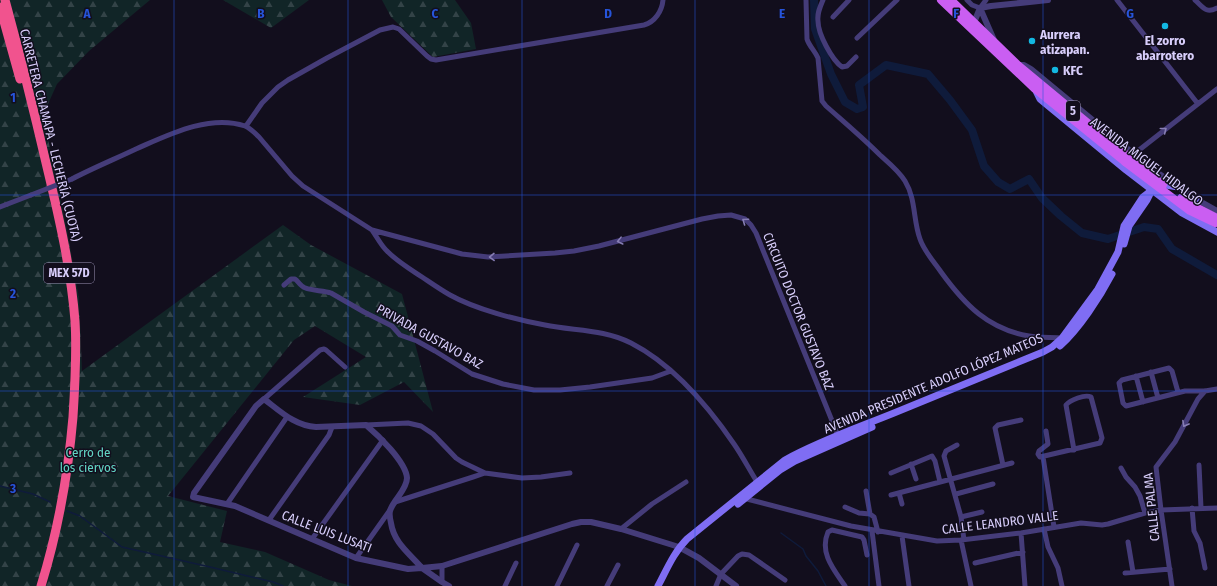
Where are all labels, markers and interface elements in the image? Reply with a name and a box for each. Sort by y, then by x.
text: A [82,6,91,21]
text: B [257,6,265,21]
text: C [432,6,439,21]
text: D [604,6,612,21]
text: E [779,6,785,21]
text: F [953,6,959,21]
text: G [1126,6,1134,21]
marker: El zorro abarrotero [1160,21,1170,31]
street label: CARRETERA CHAMAPA - LECHERÍA (CUOTA) [17,27,84,243]
place label: Aurrera atizapan. [1039,27,1089,57]
place label: El zorro abarrotero [1136,33,1194,63]
marker: Aurrera atizapan. [1027,36,1037,46]
place label: KFC [1063,63,1083,78]
marker: KFC [1050,65,1060,75]
text: 1 [10,90,16,105]
road number: 5 [1066,101,1080,121]
street label: AVENIDA MIGUEL HIDALGO [1087,114,1206,209]
one-way arrow [1160,128,1167,135]
one-way arrow [743,219,750,226]
street label: CIRCUITO DOCTOR GUSTAVO BAZ [760,230,837,392]
one-way arrow [617,236,624,245]
one-way arrow [489,253,495,261]
road number: MEX 57D [44,263,94,283]
text: 2 [9,286,16,301]
street label: PRIVADA GUSTAVO BAZ [374,301,485,372]
street label: AVENIDA PRESIDENTE ADOLFO LÓPEZ MATEOS [821,330,1045,437]
one-way arrow [1182,420,1189,427]
park label: Cerro de los ciervos [60,445,117,475]
street label: CALLE PALMA [1140,472,1163,542]
text: 3 [9,481,16,496]
street label: CALLE LUIS LUSATI [280,507,374,556]
street label: CALLE LEANDRO VALLE [941,508,1059,537]

